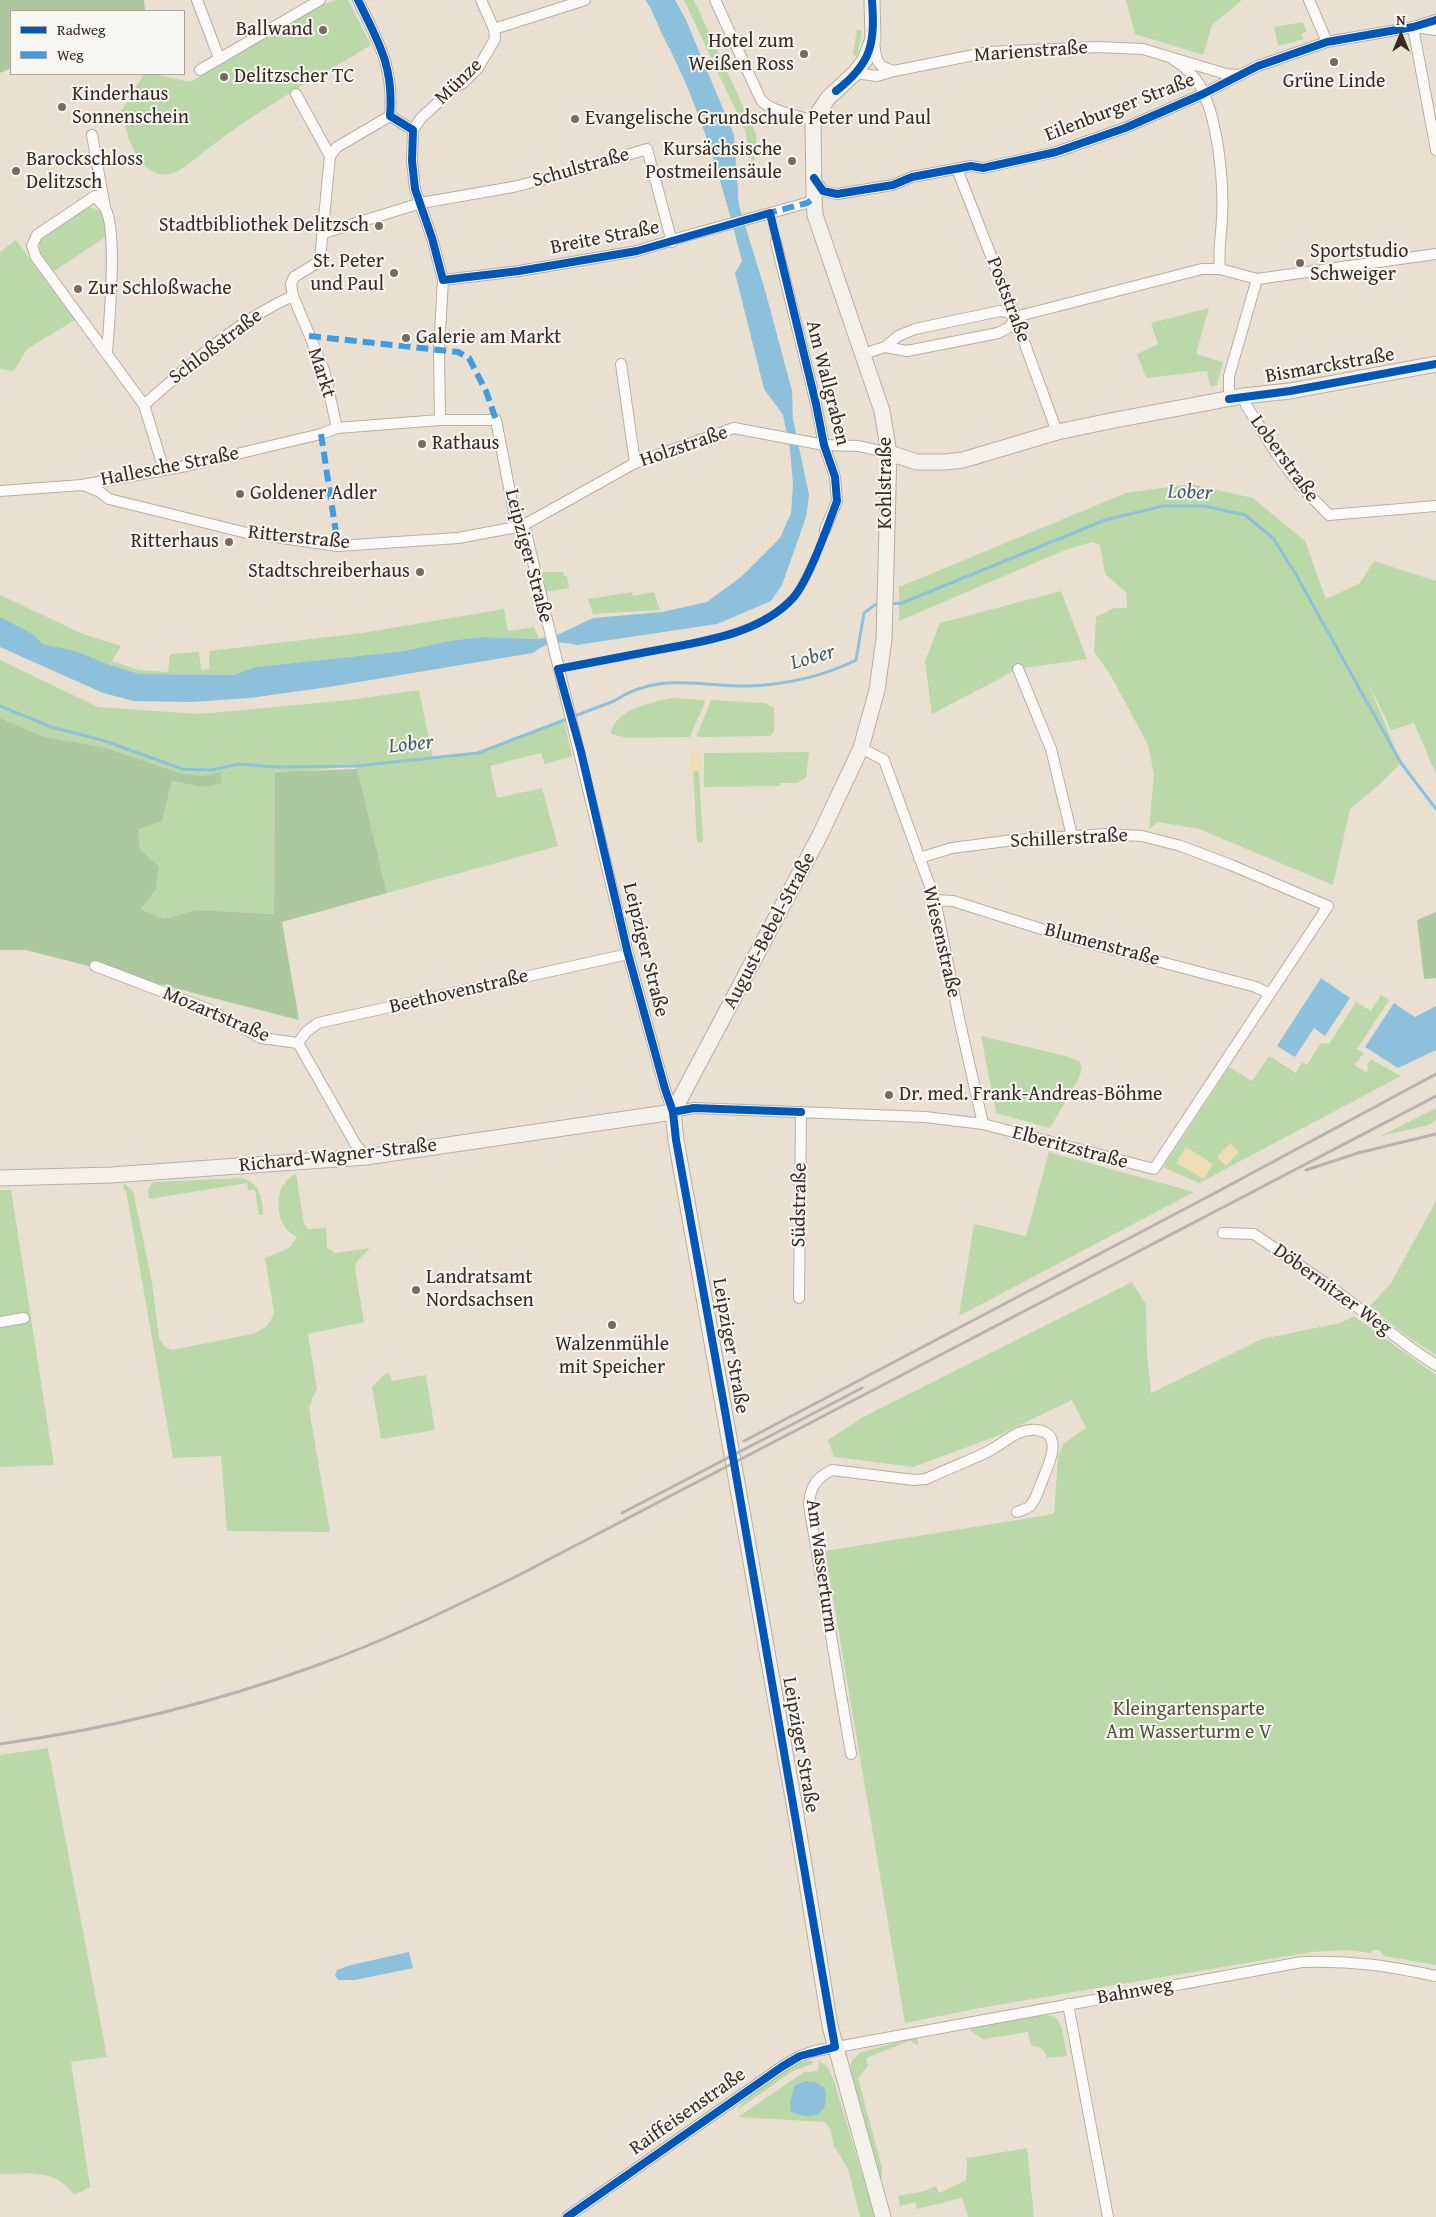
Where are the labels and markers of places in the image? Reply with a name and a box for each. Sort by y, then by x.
place label: Ballwand [236,18,313,42]
marker: Ballwand [317,24,329,36]
place label: Hotel zum Weißen Ross [688,30,794,77]
marker: Hotel zum Weißen Ross [798,48,810,60]
marker: Grüne Linde [1328,56,1340,68]
place label: Delitzscher TC [234,65,354,89]
place label: Grüne Linde [1283,70,1385,94]
marker: Delitzscher TC [218,71,230,83]
place label: Kinderhaus Sonnenschein [72,83,189,130]
marker: Kinderhaus Sonnenschein [56,101,68,113]
place label: Evangelische Grundschule Peter und Paul [585,107,931,131]
marker: Evangelische Grundschule Peter und Paul [569,113,581,125]
place label: Kursächsische Postmeilensäule [645,138,782,185]
place label: Barockschloss Delitzsch [26,148,143,195]
marker: Kursächsische Postmeilensäule [786,155,798,167]
marker: Barockschloss Delitzsch [10,165,22,177]
place label: Stadtbibliothek Delitzsch [159,214,369,238]
marker: Stadtbibliothek Delitzsch [373,220,385,232]
place label: Sportstudio Schweiger [1310,240,1408,287]
place label: St. Peter und Paul [310,250,384,297]
marker: Sportstudio Schweiger [1294,257,1306,269]
marker: St. Peter und Paul [388,267,400,279]
place label: Zur Schloßwache [88,277,232,301]
marker: Zur Schloßwache [72,283,84,295]
place label: Galerie am Markt [416,326,561,350]
marker: Galerie am Markt [400,332,412,344]
place label: Rathaus [432,432,499,456]
marker: Rathaus [416,438,428,450]
place label: Goldener Adler [250,482,377,506]
marker: Goldener Adler [234,488,246,500]
place label: Ritterhaus [131,530,219,554]
marker: Ritterhaus [223,536,235,548]
place label: Stadtschreiberhaus [248,560,410,584]
marker: Stadtschreiberhaus [414,566,426,578]
place label: Dr. med. Frank-Andreas-Böhme [899,1083,1162,1107]
marker: Dr. med. Frank-Andreas-Böhme [883,1089,895,1101]
place label: Landratsamt Nordsachsen [426,1266,534,1313]
marker: Landratsamt Nordsachsen [410,1284,422,1296]
marker: Walzenmühle mit Speicher [606,1319,618,1331]
place label: Walzenmühle mit Speicher [555,1333,669,1380]

